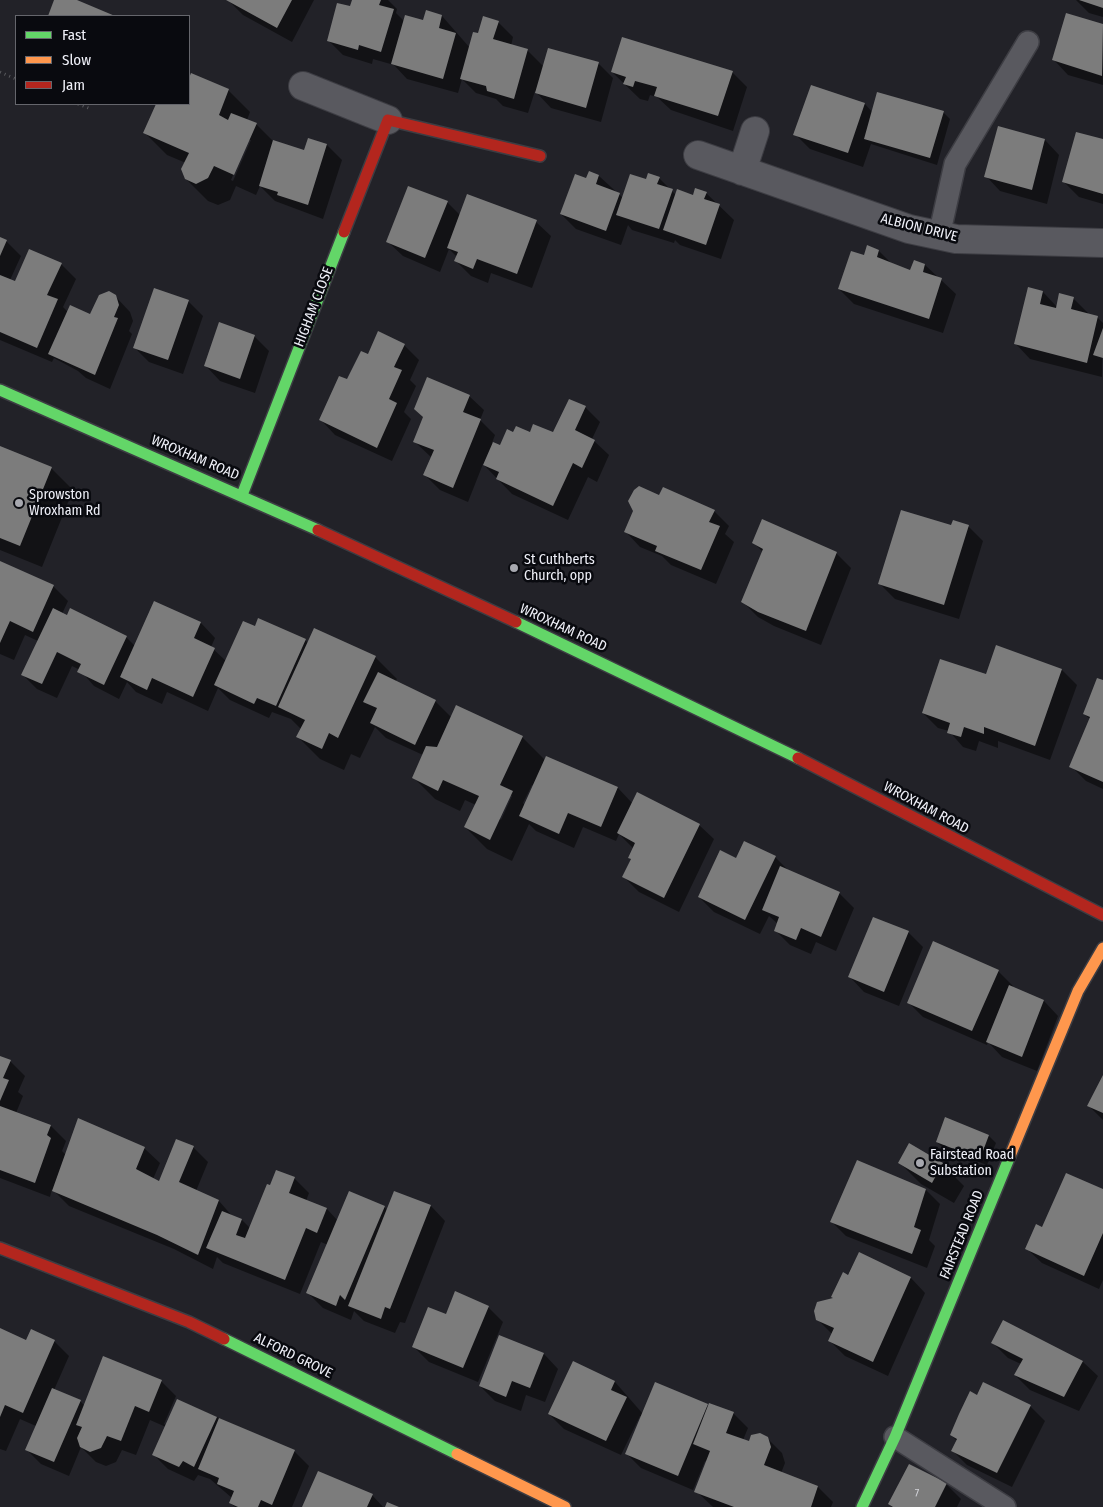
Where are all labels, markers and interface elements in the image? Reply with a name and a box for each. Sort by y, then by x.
legend [15,15,190,105]
text: Fast [62,26,86,44]
text: Slow [62,51,91,69]
text: Jam [62,76,85,94]
street label: ALBION DRIVE [879,210,959,246]
street label: HIGHAM CLOSE [291,265,337,349]
street label: WROXHAM ROAD [148,432,242,484]
place label: Sprowston Wroxham Rd [29,487,100,520]
marker: Sprowston Wroxham Rd [13,497,25,509]
place label: St Cuthberts Church, opp [524,552,595,584]
marker: St Cuthberts Church, opp [508,562,520,574]
street label: WROXHAM ROAD [517,600,609,656]
street label: WROXHAM ROAD [880,778,972,838]
place label: Fairstead Road Substation [930,1147,1014,1180]
marker: Fairstead Road Substation [914,1157,926,1169]
street label: FAIRSTEAD ROAD [937,1188,987,1282]
street label: ALFORD GROVE [251,1330,335,1382]
house number: 7 [915,1487,919,1501]

